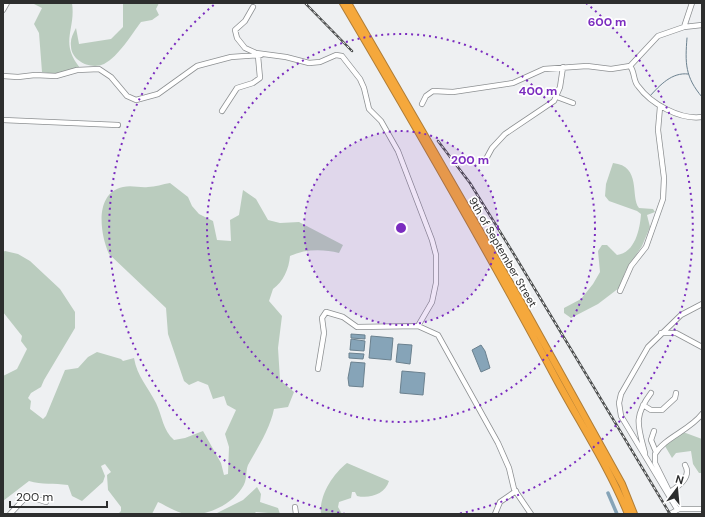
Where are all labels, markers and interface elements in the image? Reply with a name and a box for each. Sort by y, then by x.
text: 600 m [588,14,626,30]
text: 400 m [519,83,557,99]
text: 200 m [451,152,489,168]
street label: 9th of September Street [466,195,540,309]
centre of rings [394,221,408,235]
north arrow [657,469,697,509]
text: N [674,472,686,487]
scale bar [10,483,107,509]
text: 200 m [16,489,53,505]

